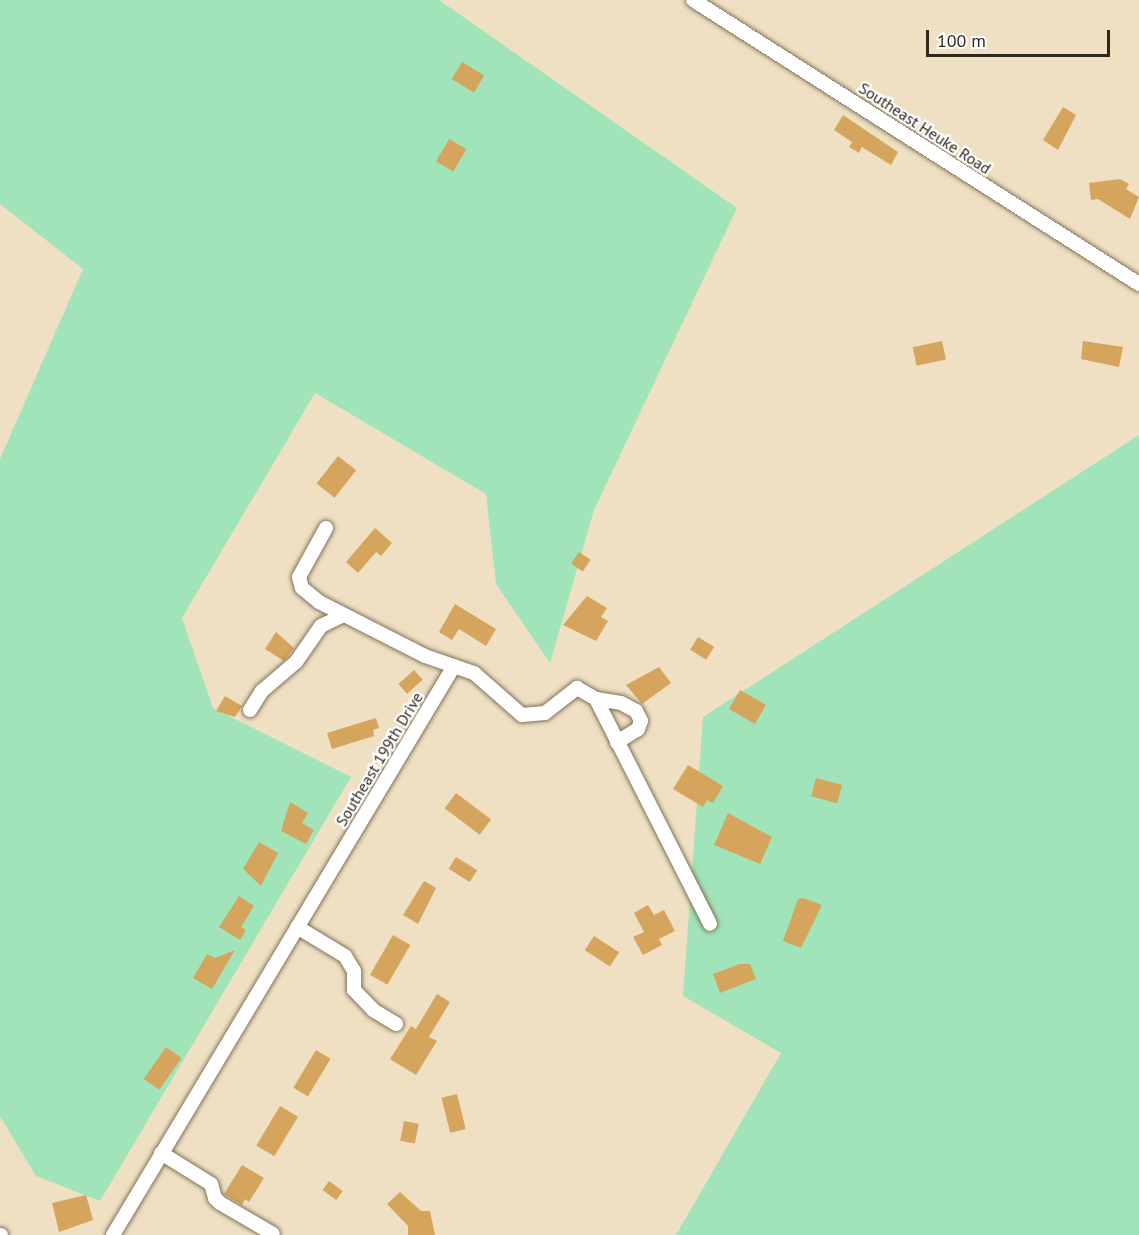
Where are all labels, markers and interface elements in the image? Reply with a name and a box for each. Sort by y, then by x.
scale bar [929,18,1114,56]
text: 100 m [937,29,986,52]
street label: Southeast Heuke Road [855,78,995,178]
street label: Southeast 199th Drive [331,689,427,829]

